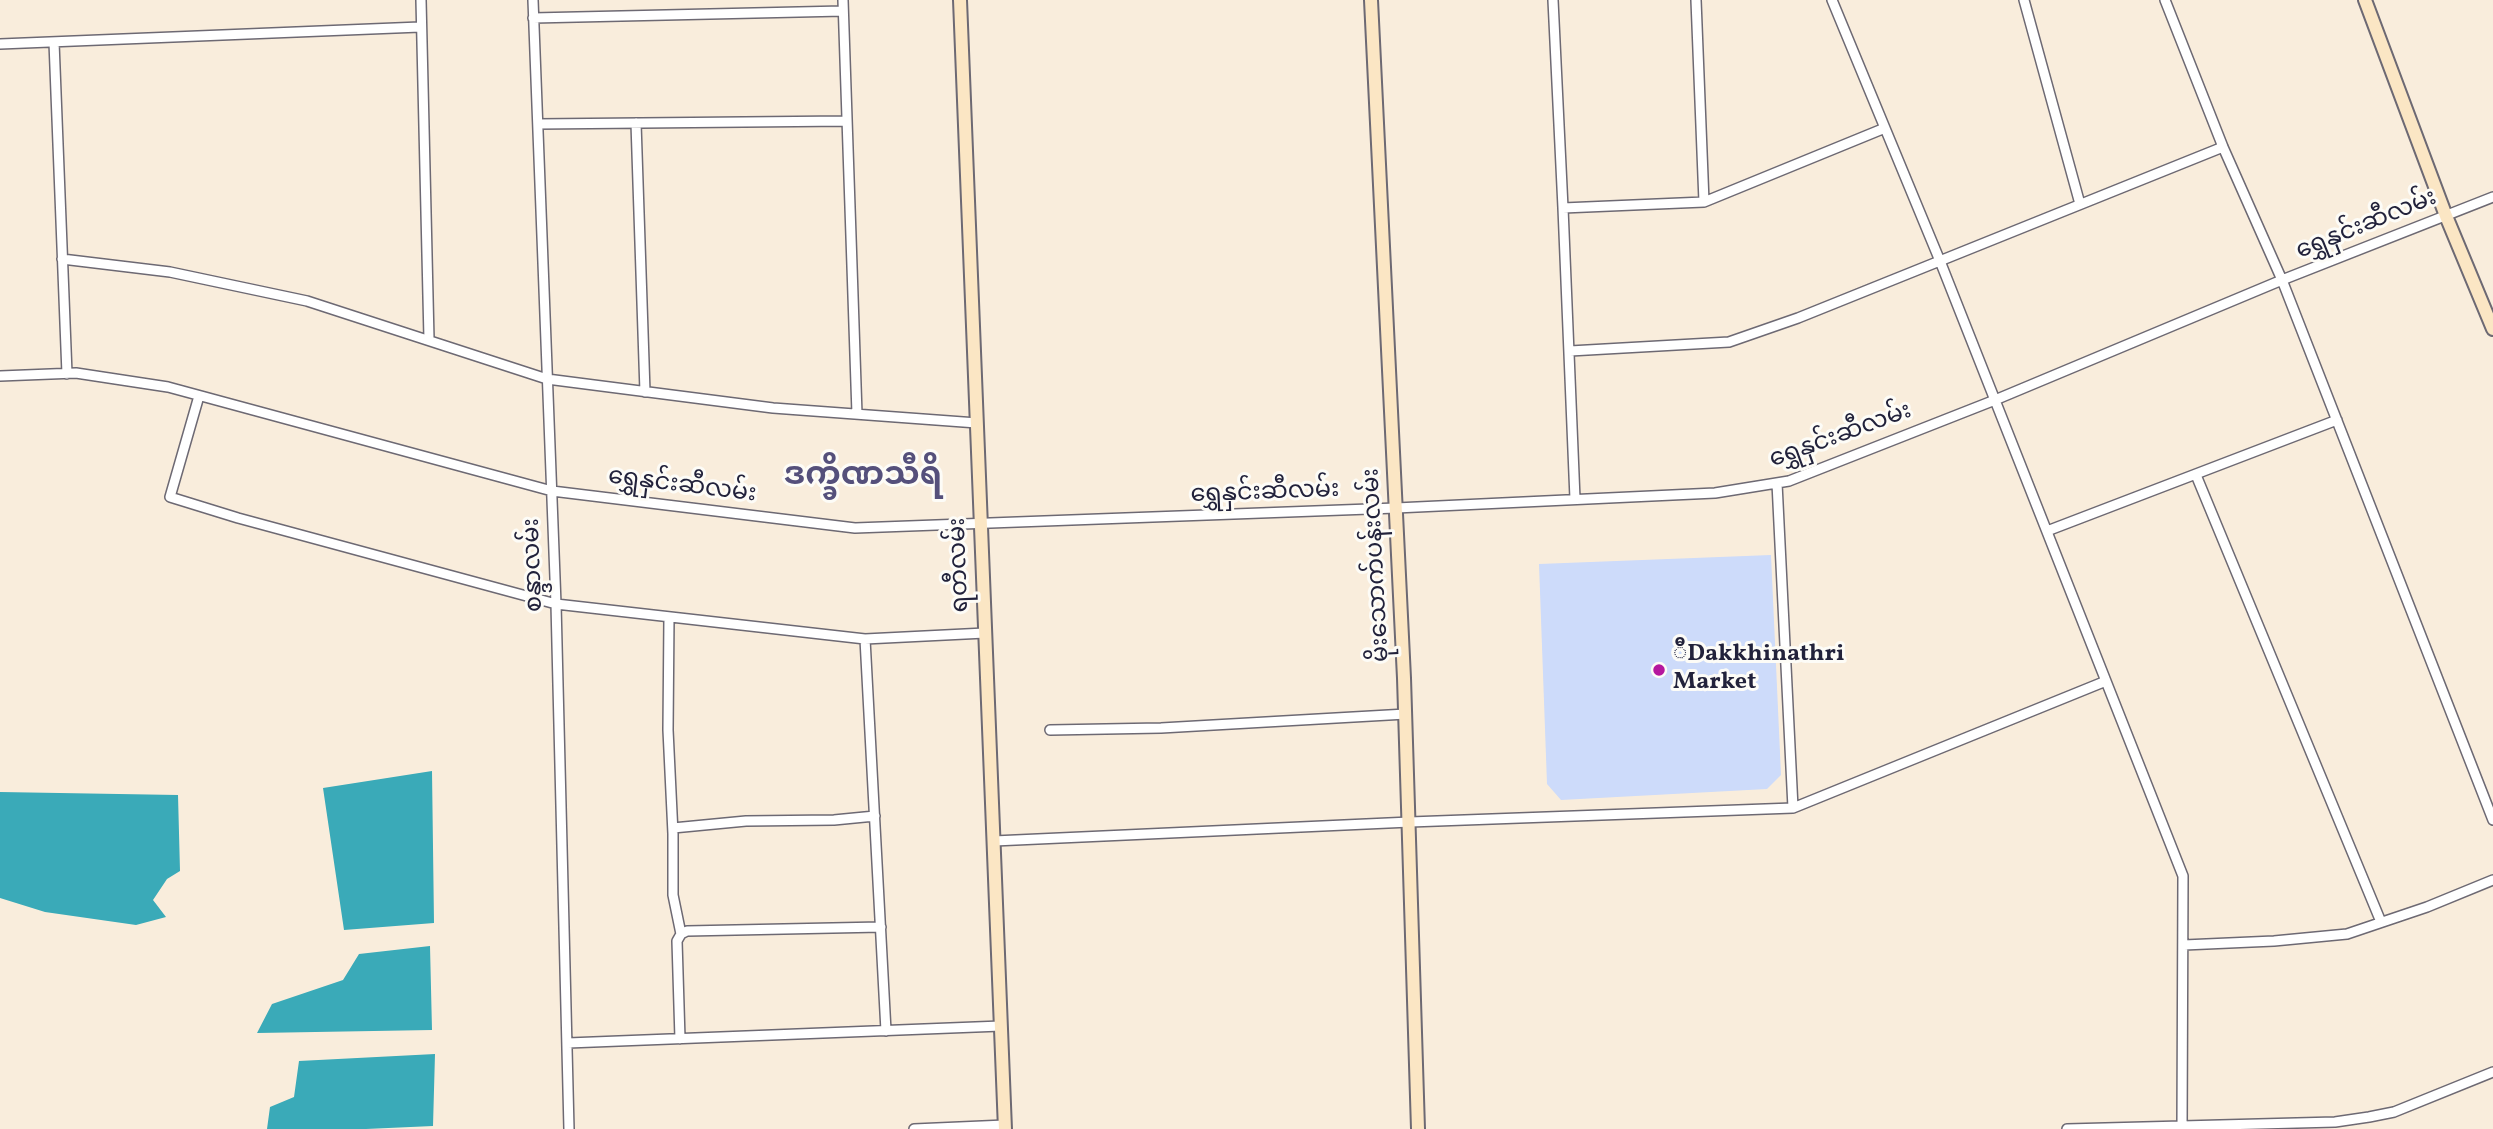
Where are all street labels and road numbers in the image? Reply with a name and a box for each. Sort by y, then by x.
street label: ရွှေနှင်းဆီလမ်း [2293,185,2441,267]
street label: ရွှေနှင်းဆီလမ်း [1766,398,1916,476]
street label: ရွှေနှင်းဆီလမ်း [606,464,758,510]
street label: မိုးသောက်ပန်းလမ်း [1359,467,1397,663]
street label: ရွှေနှင်းဆီလမ်း [1190,477,1340,511]
street label: ရတီလမ်း [945,517,977,613]
street label: စန္ဒာလမ်း [519,518,551,612]

